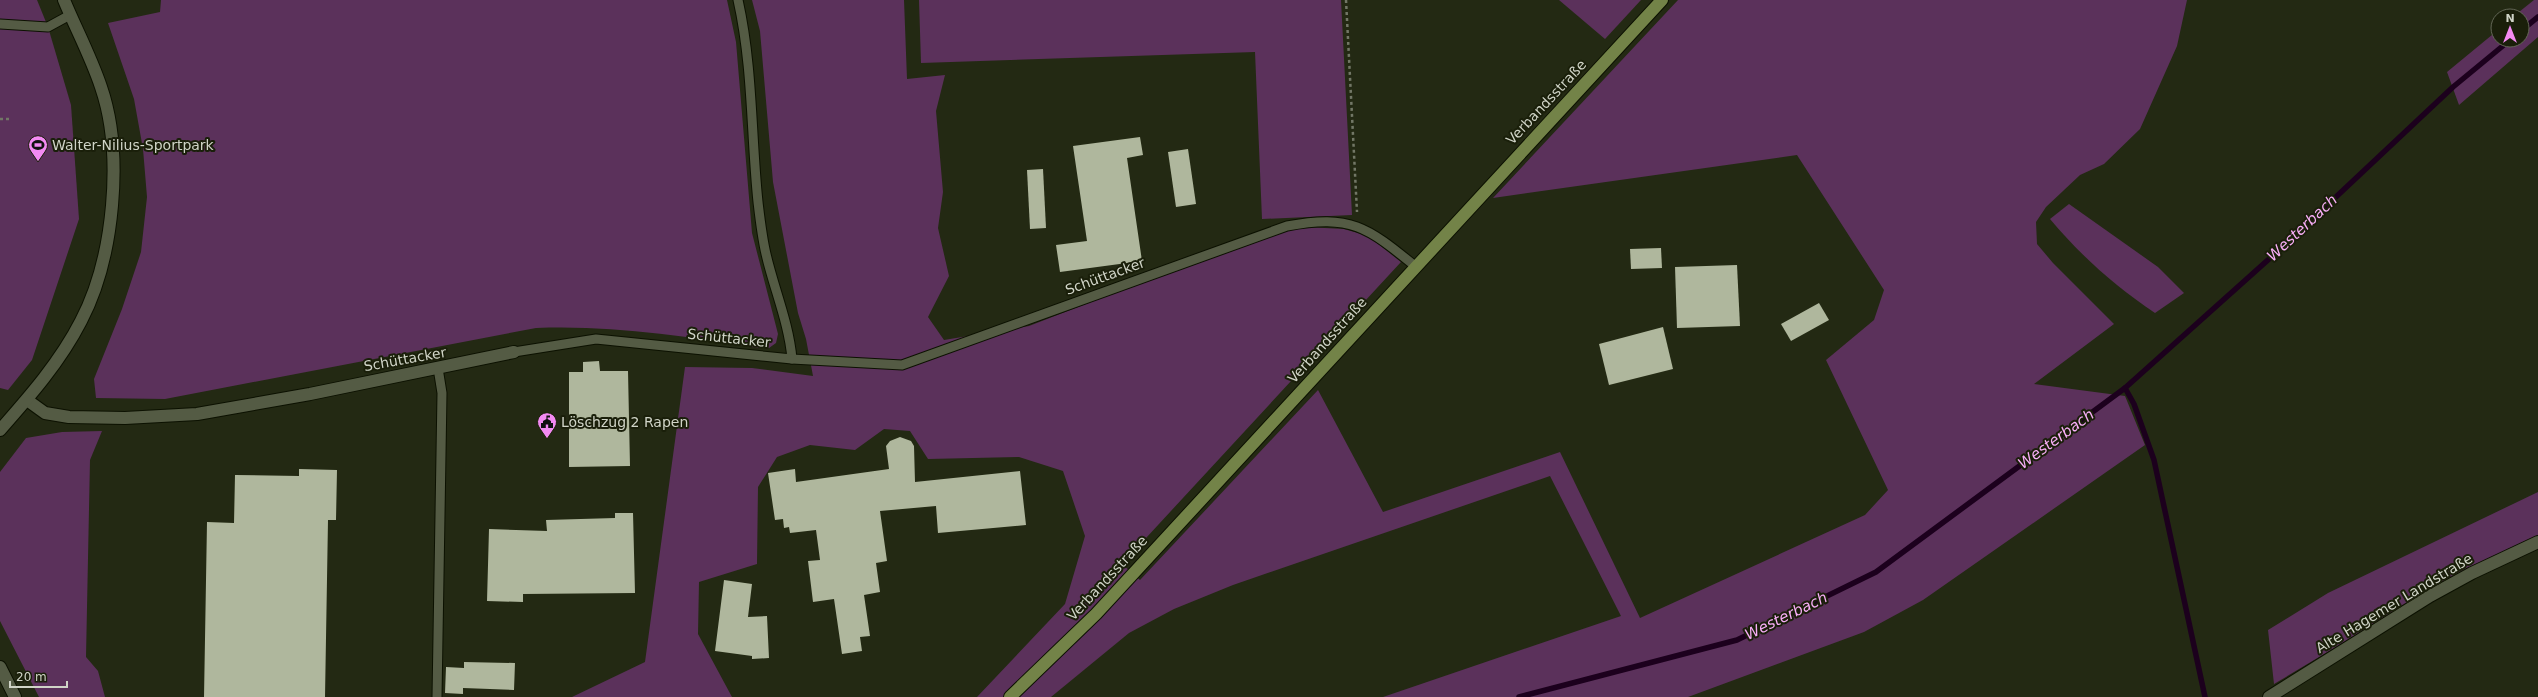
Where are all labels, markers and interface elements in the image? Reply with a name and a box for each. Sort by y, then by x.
north arrow [2490,8,2530,48]
text: N [2505,12,2515,25]
street label: Verbandsstraße [1503,56,1589,148]
sports icon: Walter-Nilius-Sportpark [27,134,49,162]
place label: Walter-Nilius-Sportpark [52,137,215,153]
water label: Westerbach [2263,191,2341,265]
street label: Schüttacker [1063,254,1147,298]
street label: Verbandsstraße [1284,294,1370,386]
street label: Schüttacker [687,326,772,350]
street label: Schüttacker [362,344,448,374]
water label: Westerbach [2014,405,2098,473]
public building icon: Löschzug 2 Rapen [536,411,558,439]
place label: Löschzug 2 Rapen [561,414,688,430]
street label: Verbandsstraße [1064,532,1150,624]
street label: Alte Hagemer Landstraße [2313,550,2475,656]
water label: Westerbach [1742,588,1830,644]
scale bar [10,663,67,689]
text: 20 m [16,670,47,684]

